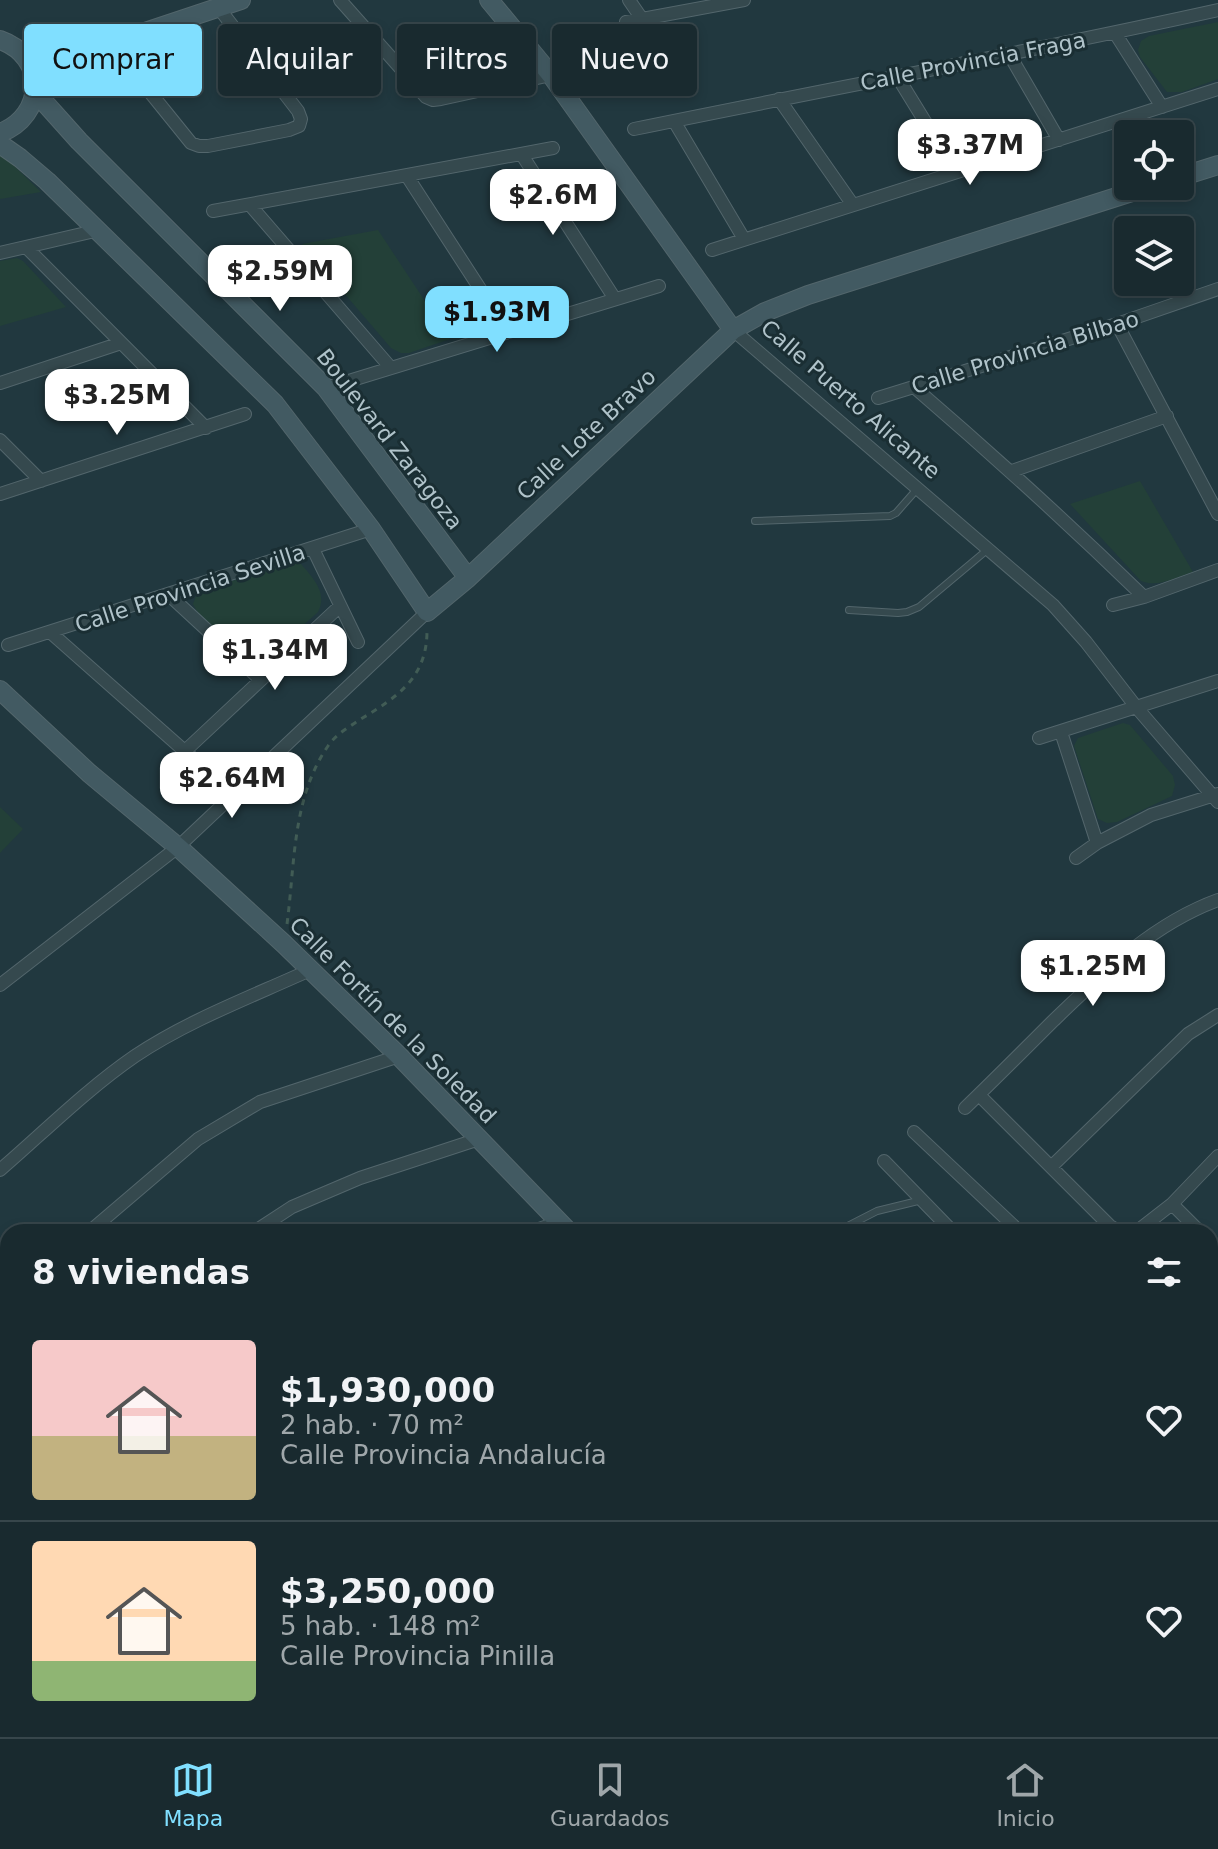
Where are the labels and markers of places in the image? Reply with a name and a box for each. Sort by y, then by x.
pin: $3.37M [905,119,1035,187]
pin: $2.6M [497,169,609,237]
pin: $2.59M [215,245,345,313]
pin: $1.93M [432,286,562,354]
pin: $3.25M [52,369,182,437]
pin: $1.34M [210,624,340,692]
pin: $2.64M [167,752,297,820]
pin: $1.25M [1028,940,1158,1008]

